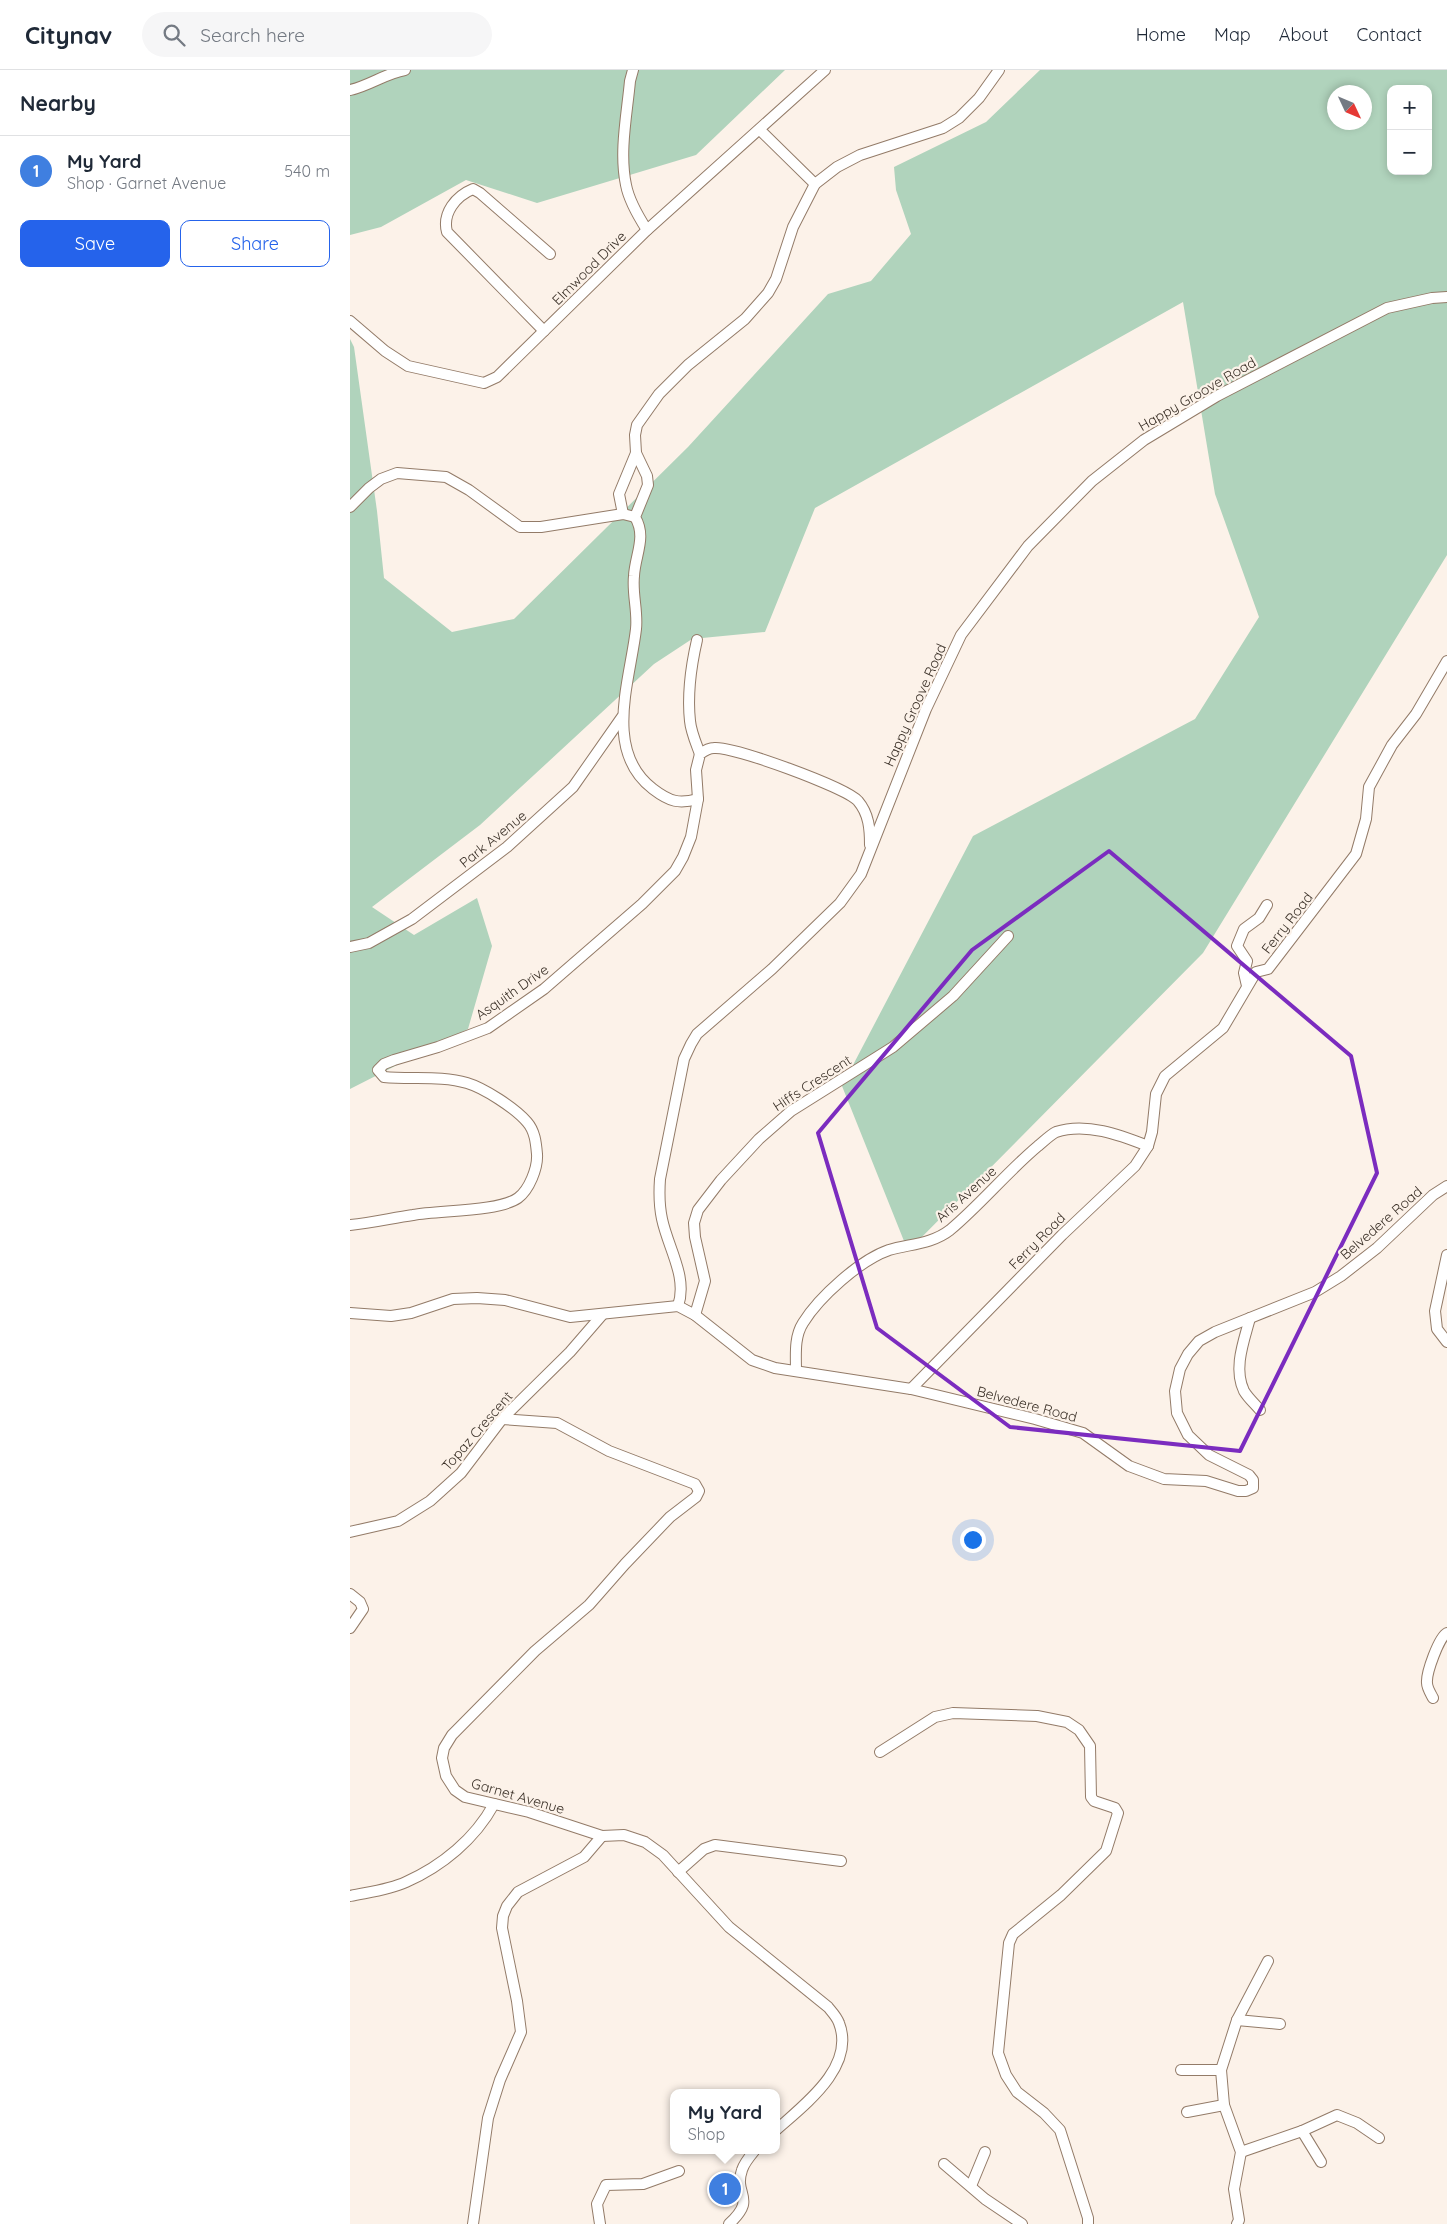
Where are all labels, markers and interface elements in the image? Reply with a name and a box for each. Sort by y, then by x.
search box [142,12,492,57]
text: Citynav [25,20,112,50]
icon: search [160,21,188,49]
text: Search here [200,23,305,47]
text: Home [1136,23,1186,46]
text: Map [1214,23,1251,46]
text: About [1279,23,1329,46]
text: Contact [1357,23,1422,46]
north arrow [1327,85,1372,130]
map controls [1387,85,1432,175]
button: + [1387,85,1432,130]
text: Nearby [20,90,96,116]
button: − [1387,130,1432,175]
text: My Yard [67,149,141,173]
text: 1 [33,161,39,181]
text: 540 m [284,161,330,181]
text: Shop · Garnet Avenue [67,173,226,193]
button: Save [20,220,170,267]
button: Share [180,220,330,267]
street label: Elmwood Drive [548,227,630,309]
street label: Happy Groove Road [1135,353,1259,435]
street label: Happy Groove Road [880,641,950,769]
street label: Park Avenue [456,806,530,872]
street label: Ferry Road [1257,889,1317,957]
street label: Asquith Drive [472,960,552,1024]
street label: Hiffs Crescent [769,1051,855,1115]
street label: Aris Avenue [932,1162,1000,1226]
street label: Belvedere Road [1336,1182,1426,1264]
street label: Ferry Road [1005,1209,1069,1273]
street label: Belvedere Road [975,1382,1079,1426]
street label: Topaz Crescent [438,1387,517,1474]
your location [960,1527,986,1553]
street label: Garnet Avenue [469,1774,567,1818]
popup [670,2089,780,2154]
text: My Yard [688,2100,762,2124]
text: Shop [688,2124,725,2144]
pin: 1 [709,2170,741,2208]

